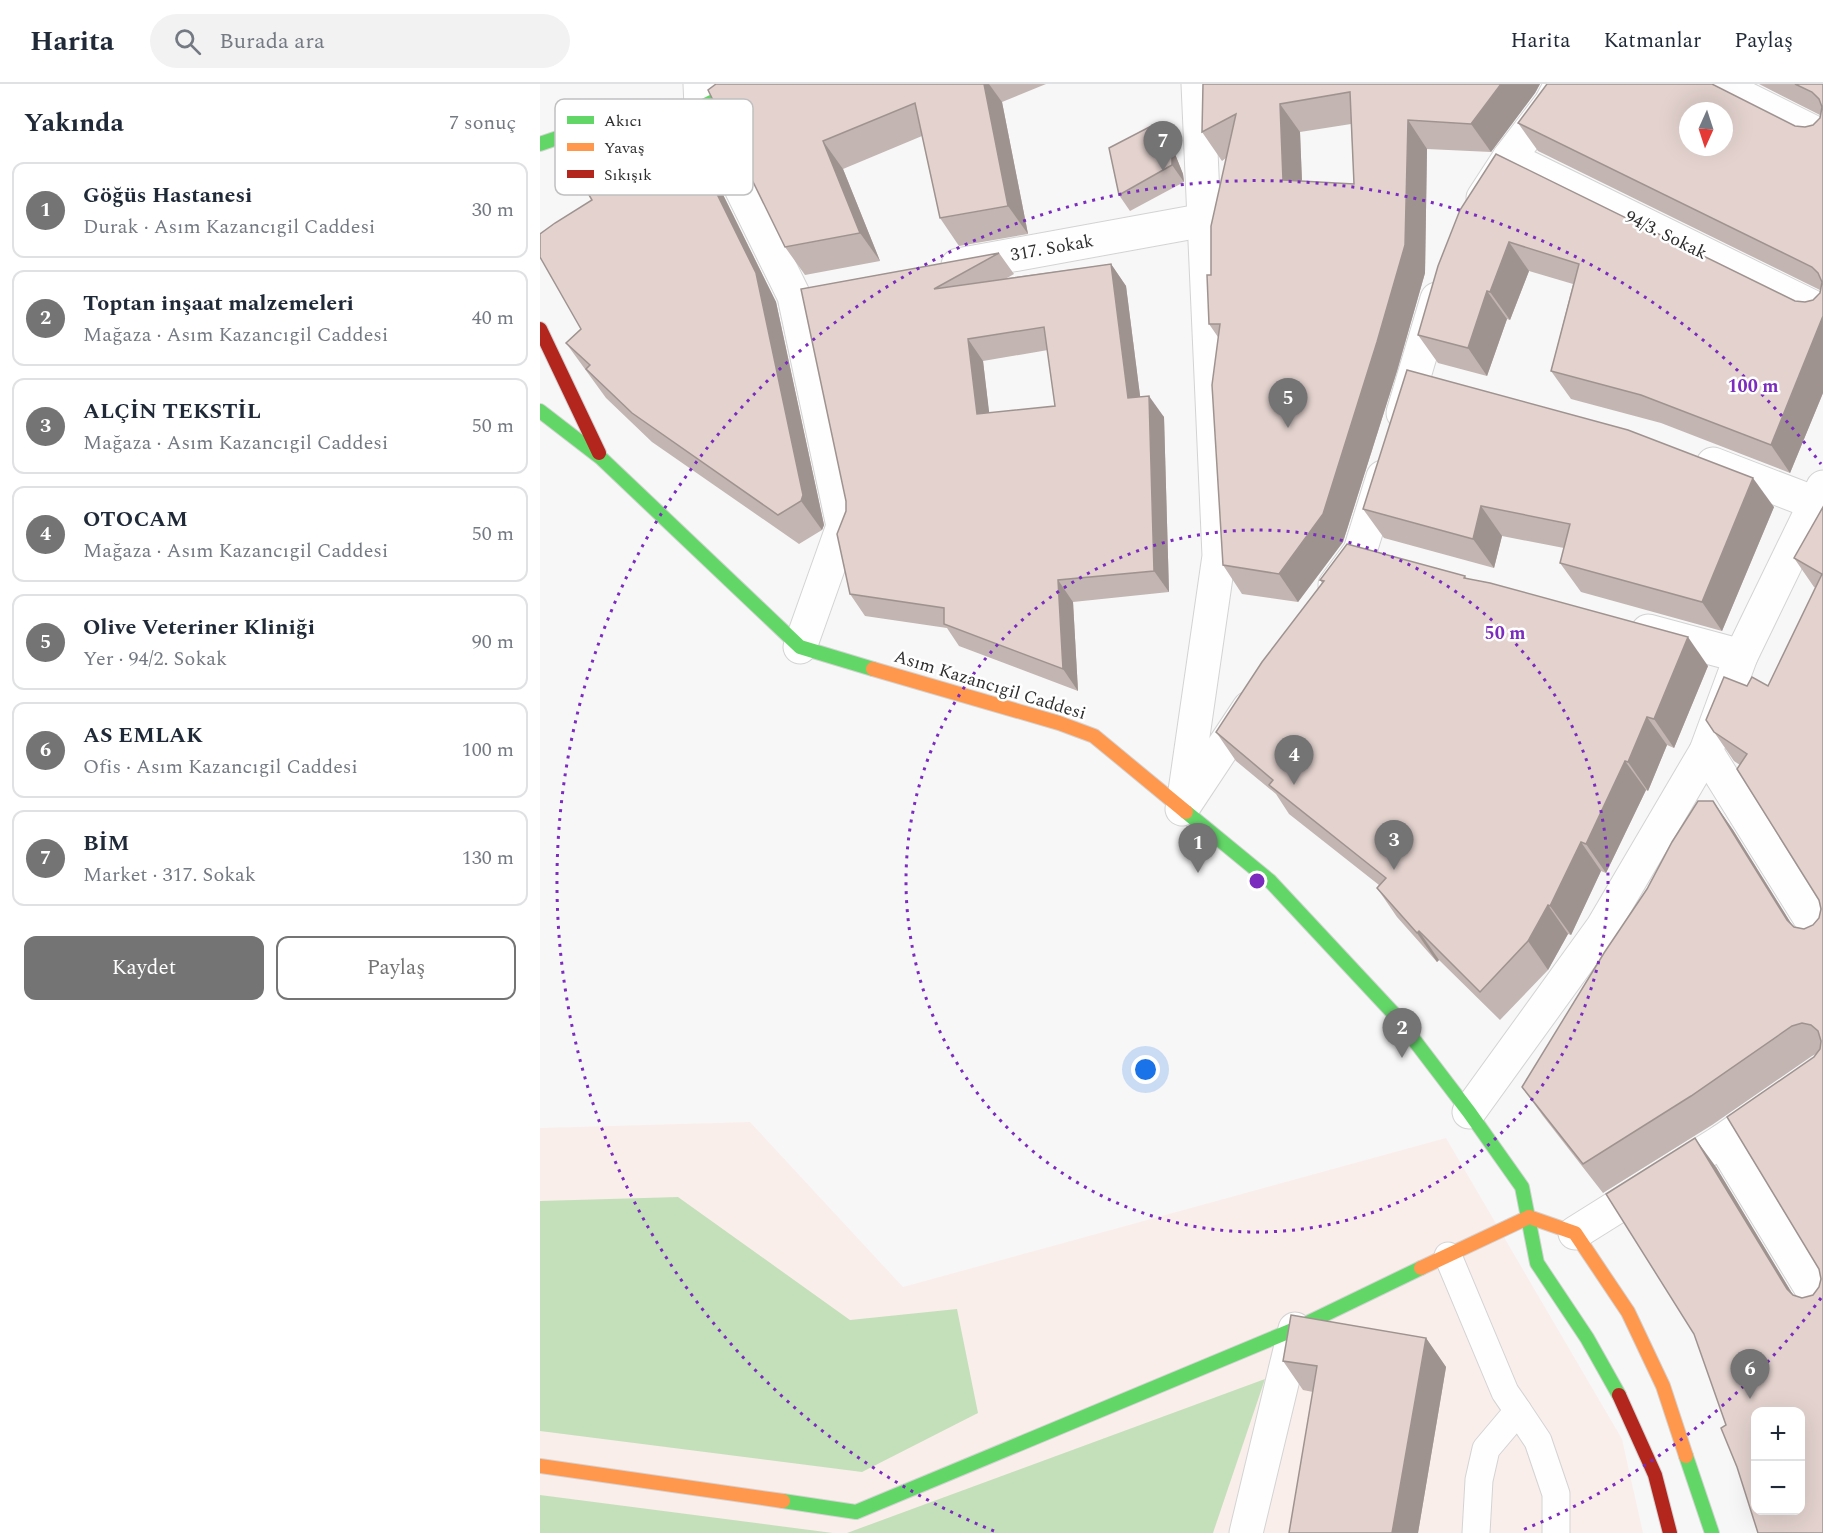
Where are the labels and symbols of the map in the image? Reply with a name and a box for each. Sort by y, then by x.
legend [555,99,753,195]
north arrow [1679,102,1733,156]
text: Akıcı [604,109,642,133]
pin: 7 [1144,122,1182,171]
text: Yavaş [604,136,645,160]
text: Sıkışık [604,163,652,187]
street label: 94/3. Sokak [1620,203,1712,267]
street label: 317. Sokak [1008,227,1096,269]
text: 100 m [1727,373,1779,400]
pin: 5 [1268,378,1308,428]
text: 50 m [1485,620,1525,647]
street label: Asım Kazancıgil Caddesi [891,643,1089,727]
pin: 4 [1274,736,1314,785]
pin: 3 [1374,820,1414,870]
pin: 1 [1178,824,1218,873]
centre of rings [1247,871,1267,891]
pin: 2 [1382,1008,1422,1058]
your location [1131,1055,1160,1084]
pin: 6 [1730,1350,1770,1399]

